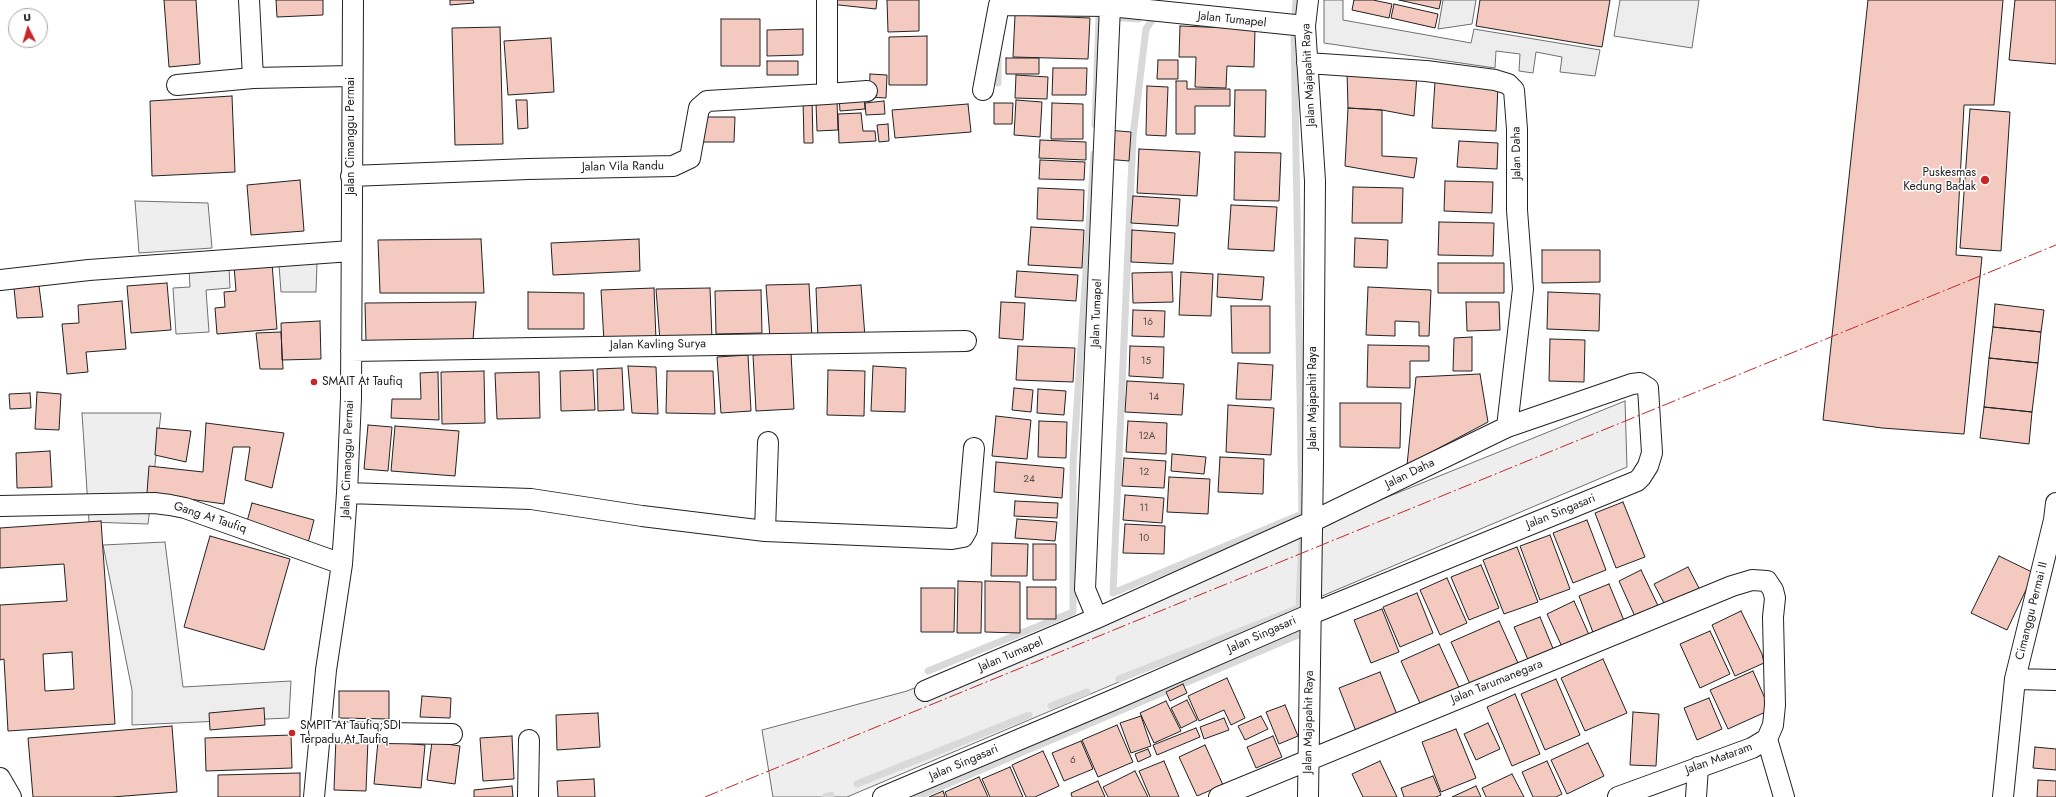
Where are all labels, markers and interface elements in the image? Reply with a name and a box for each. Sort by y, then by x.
north arrow [8,8,48,48]
text: U [22,9,32,25]
street label: Jalan Tumapel [1197,9,1267,31]
street label: Jalan Majapahit Raya [1299,23,1319,127]
street label: Jalan Cimanggu Permai [344,77,358,195]
street label: Jalan Daha [1509,126,1525,180]
street label: Jalan Vila Randu [582,159,664,175]
place label: Puskesmas Kedung Badak [1903,166,1976,194]
marker: Puskesmas Kedung Badak [1979,174,1991,186]
street label: Jalan Tumapel [1089,278,1105,348]
house number: 16 [1143,317,1153,329]
street label: Jalan Kavling Surya [610,337,706,353]
street label: Jalan Majapahit Raya [1306,346,1320,450]
house number: 15 [1141,356,1151,368]
place label: SMAIT At Taufiq [322,375,403,389]
marker: SMAIT At Taufiq [309,377,319,387]
house number: 14 [1149,392,1159,404]
street label: Jalan Cimanggu Permai [339,400,357,518]
house number: 12A [1139,431,1155,443]
street label: Jalan Daha [1383,456,1437,492]
house number: 12 [1139,467,1149,479]
house number: 24 [1023,474,1035,486]
street label: Jalan Singasari [1524,492,1598,532]
street label: Gang At Taufiq [172,499,248,537]
house number: 11 [1140,503,1148,515]
house number: 10 [1139,533,1149,545]
street label: Cimanggu Permai II [2013,560,2051,662]
street label: Jalan Singasari [1225,613,1299,657]
street label: Jalan Tumapel [976,635,1046,675]
street label: Jalan Tarumanegara [1449,657,1545,707]
street label: Jalan Majapahit Raya [1301,670,1317,774]
place label: SMPIT At Taufiq;SDI Terpadu At Taufiq [300,719,401,747]
marker: SMPIT At Taufiq;SDI Terpadu At Taufiq [287,728,297,738]
street label: Jalan Mataram [1683,740,1755,778]
street label: Jalan Singasari [927,742,1001,784]
house number: 6 [1070,755,1076,767]

